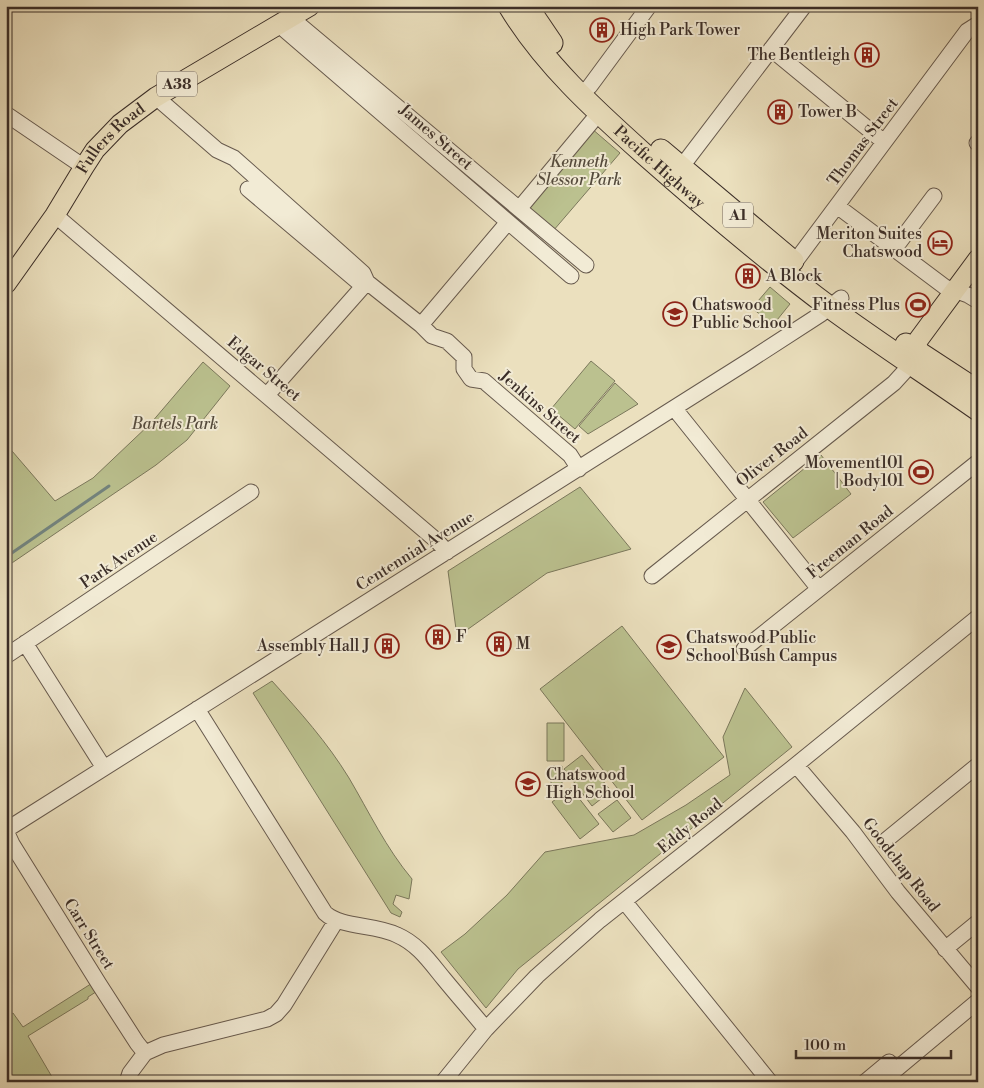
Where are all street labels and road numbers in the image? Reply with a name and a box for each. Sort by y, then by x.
road number: A38 [157,72,197,96]
street label: Thomas Street [823,94,903,190]
street label: Fullers Road [72,99,149,178]
street label: James Street [394,99,477,175]
street label: Pacific Highway [609,121,709,213]
road number: A1 [723,202,753,228]
street label: Edgar Street [223,332,305,406]
street label: Jenkins Street [494,366,585,448]
street label: Oliver Road [732,423,812,491]
street label: Freeman Road [803,501,897,583]
street label: Centennial Avenue [352,507,478,595]
street label: Park Avenue [76,527,162,593]
street label: Eddy Road [654,794,726,858]
street label: Goodchap Road [858,814,944,916]
street label: Carr Street [59,895,119,973]

